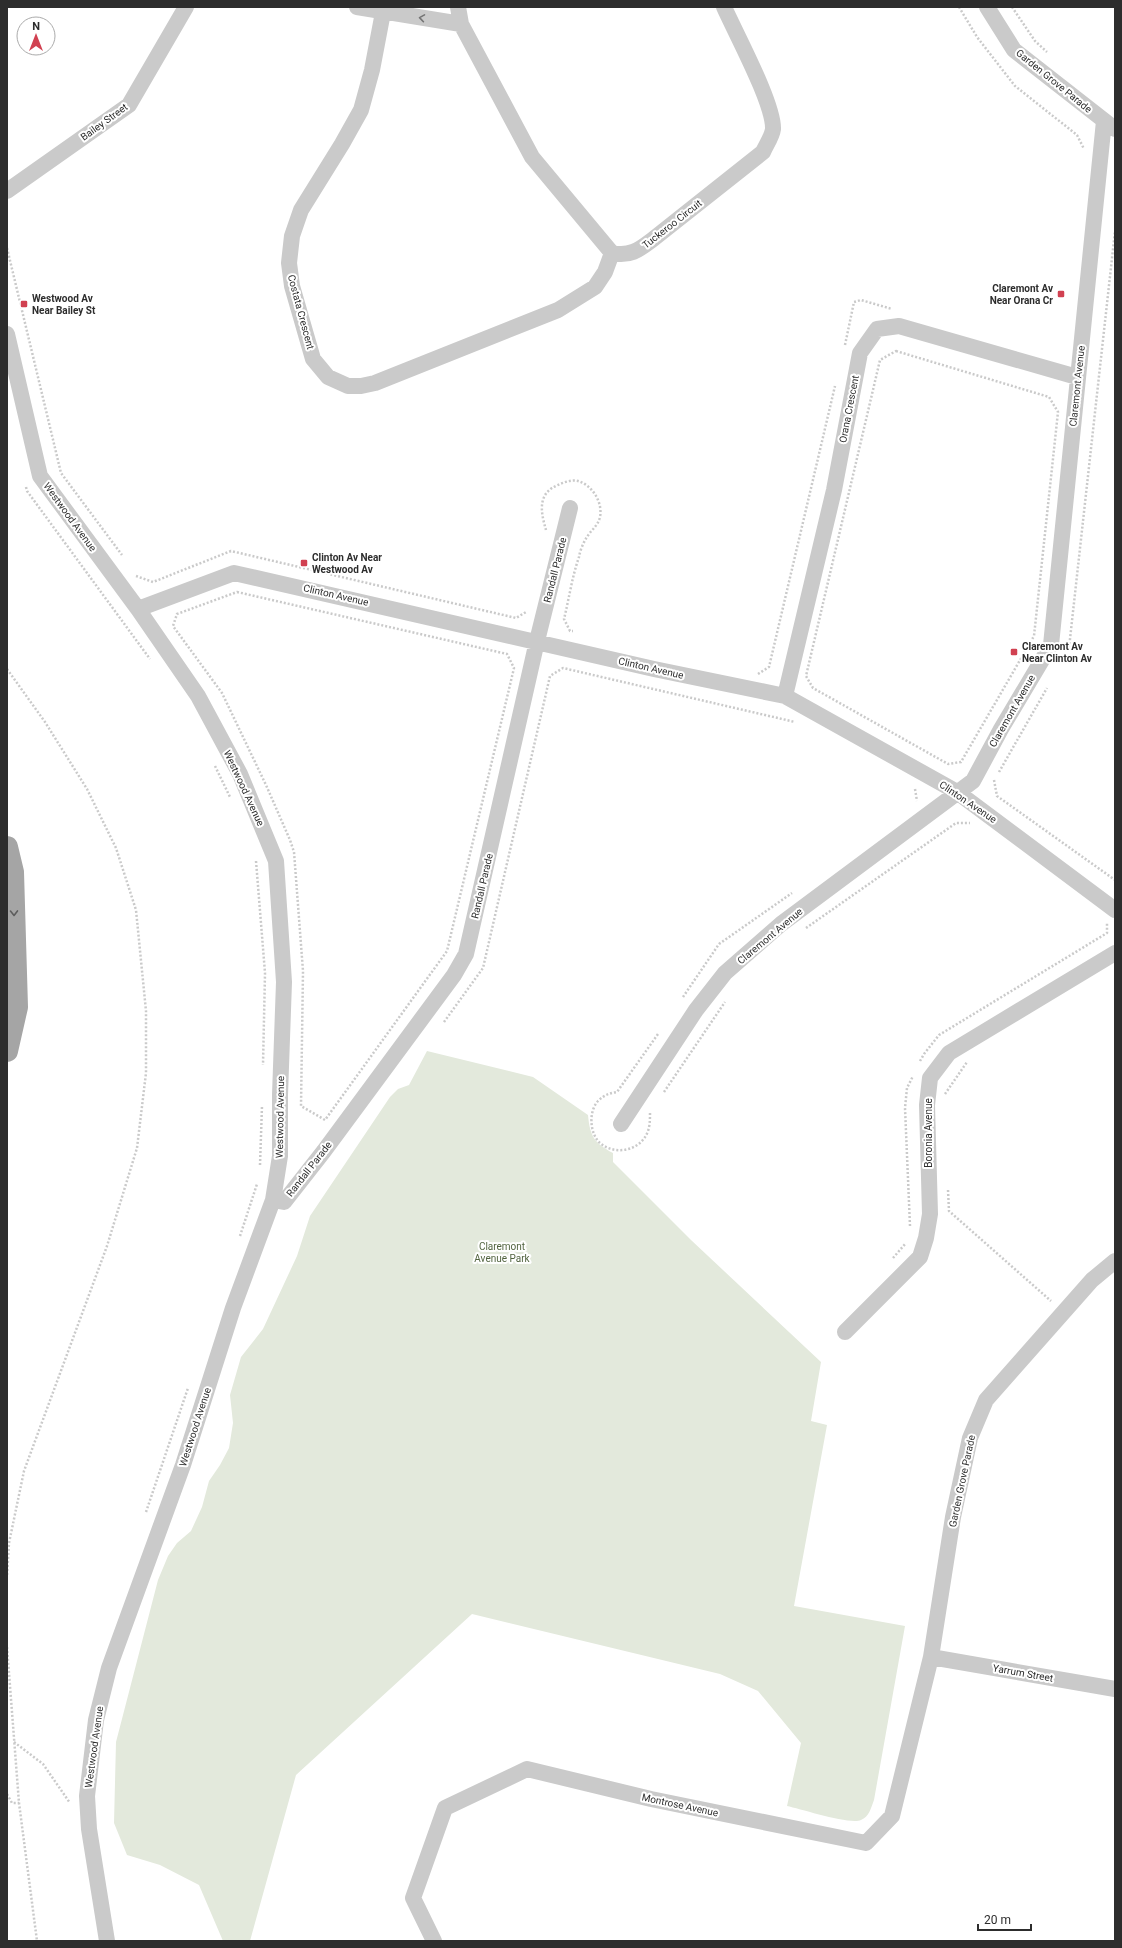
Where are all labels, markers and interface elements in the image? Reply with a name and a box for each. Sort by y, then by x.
one-way arrow [419,14,425,23]
north arrow [16,16,56,56]
text: N [32,20,40,33]
street label: Garden Grove Parade [1014,47,1094,115]
street label: Bailey Street [78,101,130,143]
street label: Tuckeroo Circuit [640,197,704,251]
street label: Costata Crescent [286,273,316,351]
place label: Claremont Av Near Orana Cr [990,283,1053,306]
marker: Claremont Av Near Orana Cr [1056,289,1066,299]
place label: Westwood Av Near Bailey St [32,293,96,316]
marker: Westwood Av Near Bailey St [19,299,29,309]
street label: Claremont Avenue [1067,345,1087,427]
street label: Orana Crescent [837,374,861,444]
street label: Westwood Avenue [41,481,99,553]
street label: Randall Parade [542,536,568,604]
place label: Clinton Av Near Westwood Av [312,552,382,575]
marker: Clinton Av Near Westwood Av [299,558,309,568]
street label: Clinton Avenue [302,582,370,608]
place label: Claremont Av Near Clinton Av [1022,641,1092,664]
marker: Claremont Av Near Clinton Av [1009,647,1019,657]
street label: Clinton Avenue [617,655,685,681]
street label: Claremont Avenue [987,673,1037,749]
street label: Westwood Avenue [222,748,266,828]
street label: Clinton Avenue [937,779,999,825]
street label: Randall Parade [469,852,495,920]
street label: Claremont Avenue [735,906,805,966]
one-way arrow [10,910,19,916]
street label: Westwood Avenue [274,1076,286,1158]
street label: Boronia Avenue [923,1098,934,1168]
street label: Randall Parade [284,1139,334,1199]
park label: Claremont Avenue Park [474,1241,531,1264]
street label: Westwood Avenue [177,1386,213,1468]
street label: Garden Grove Parade [947,1434,977,1528]
street label: Yarrum Street [992,1662,1054,1684]
street label: Westwood Avenue [83,1706,105,1788]
street label: Montrose Avenue [641,1792,719,1818]
scale bar [978,1906,1031,1932]
text: 20 m [984,1913,1011,1927]

